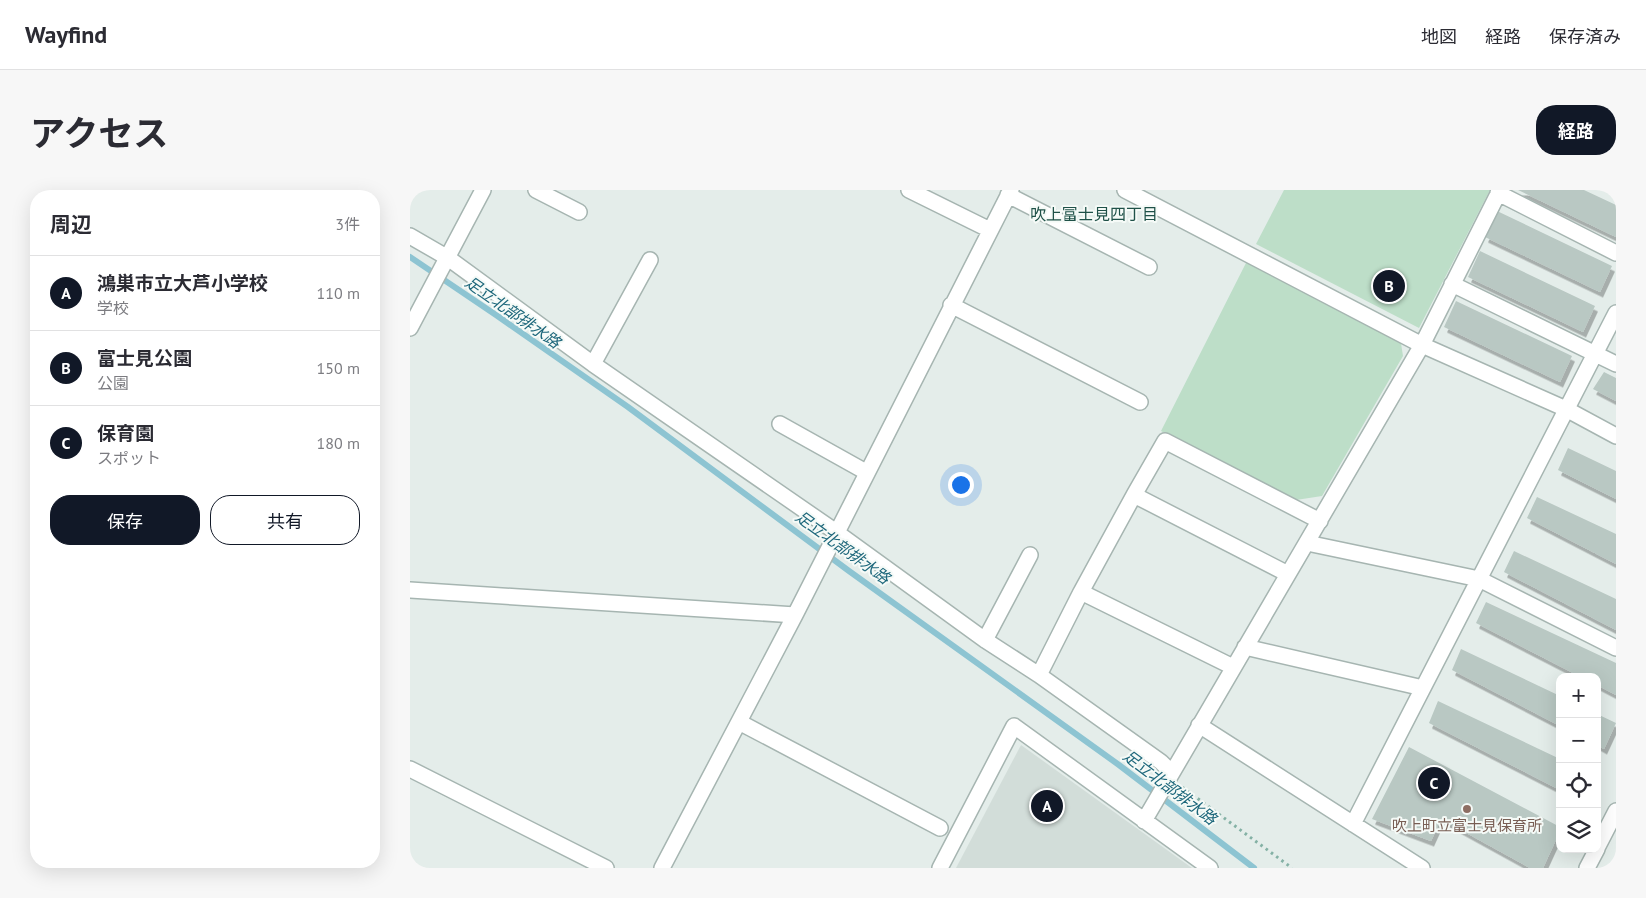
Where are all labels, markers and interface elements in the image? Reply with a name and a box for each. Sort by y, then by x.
text: Wayfind [25,19,107,50]
text: 地図 [1421,25,1457,48]
text: 経路 [1485,25,1521,48]
text: 保存済み [1549,25,1621,48]
button: 経路 [1536,105,1616,155]
text: アクセス [30,110,168,156]
district label: 吹上富士見四丁目 [1030,204,1158,224]
text: 周辺 [50,211,92,238]
text: 3件 [335,214,360,234]
pin: B [1373,267,1405,305]
text: 鴻巣市立大芦小学校 [97,271,268,295]
water label: 足立北部排水路 [461,272,566,353]
text: A [61,283,71,303]
text: 110 m [317,283,360,303]
text: 学校 [97,298,129,318]
text: 富士見公園 [97,346,192,370]
text: B [61,358,71,378]
text: 150 m [317,358,360,378]
text: 公園 [97,373,129,393]
text: 保育園 [97,421,154,445]
text: C [62,433,70,453]
text: 180 m [317,433,360,453]
text: スポット [97,448,161,468]
your location [948,472,974,498]
button: 保存 [50,495,200,545]
button: 共有 [210,495,360,545]
water label: 足立北部排水路 [792,506,896,589]
map controls [1556,673,1601,853]
button: + [1556,673,1601,718]
button: − [1556,718,1601,763]
water label: 足立北部排水路 [1119,745,1222,830]
button: locate [1556,763,1601,808]
pin: C [1418,764,1450,802]
pin: A [1031,787,1063,825]
marker: 吹上町立富士見保育所 [1461,803,1473,815]
button: layers [1556,808,1601,853]
place label: 吹上町立富士見保育所 [1392,816,1542,835]

